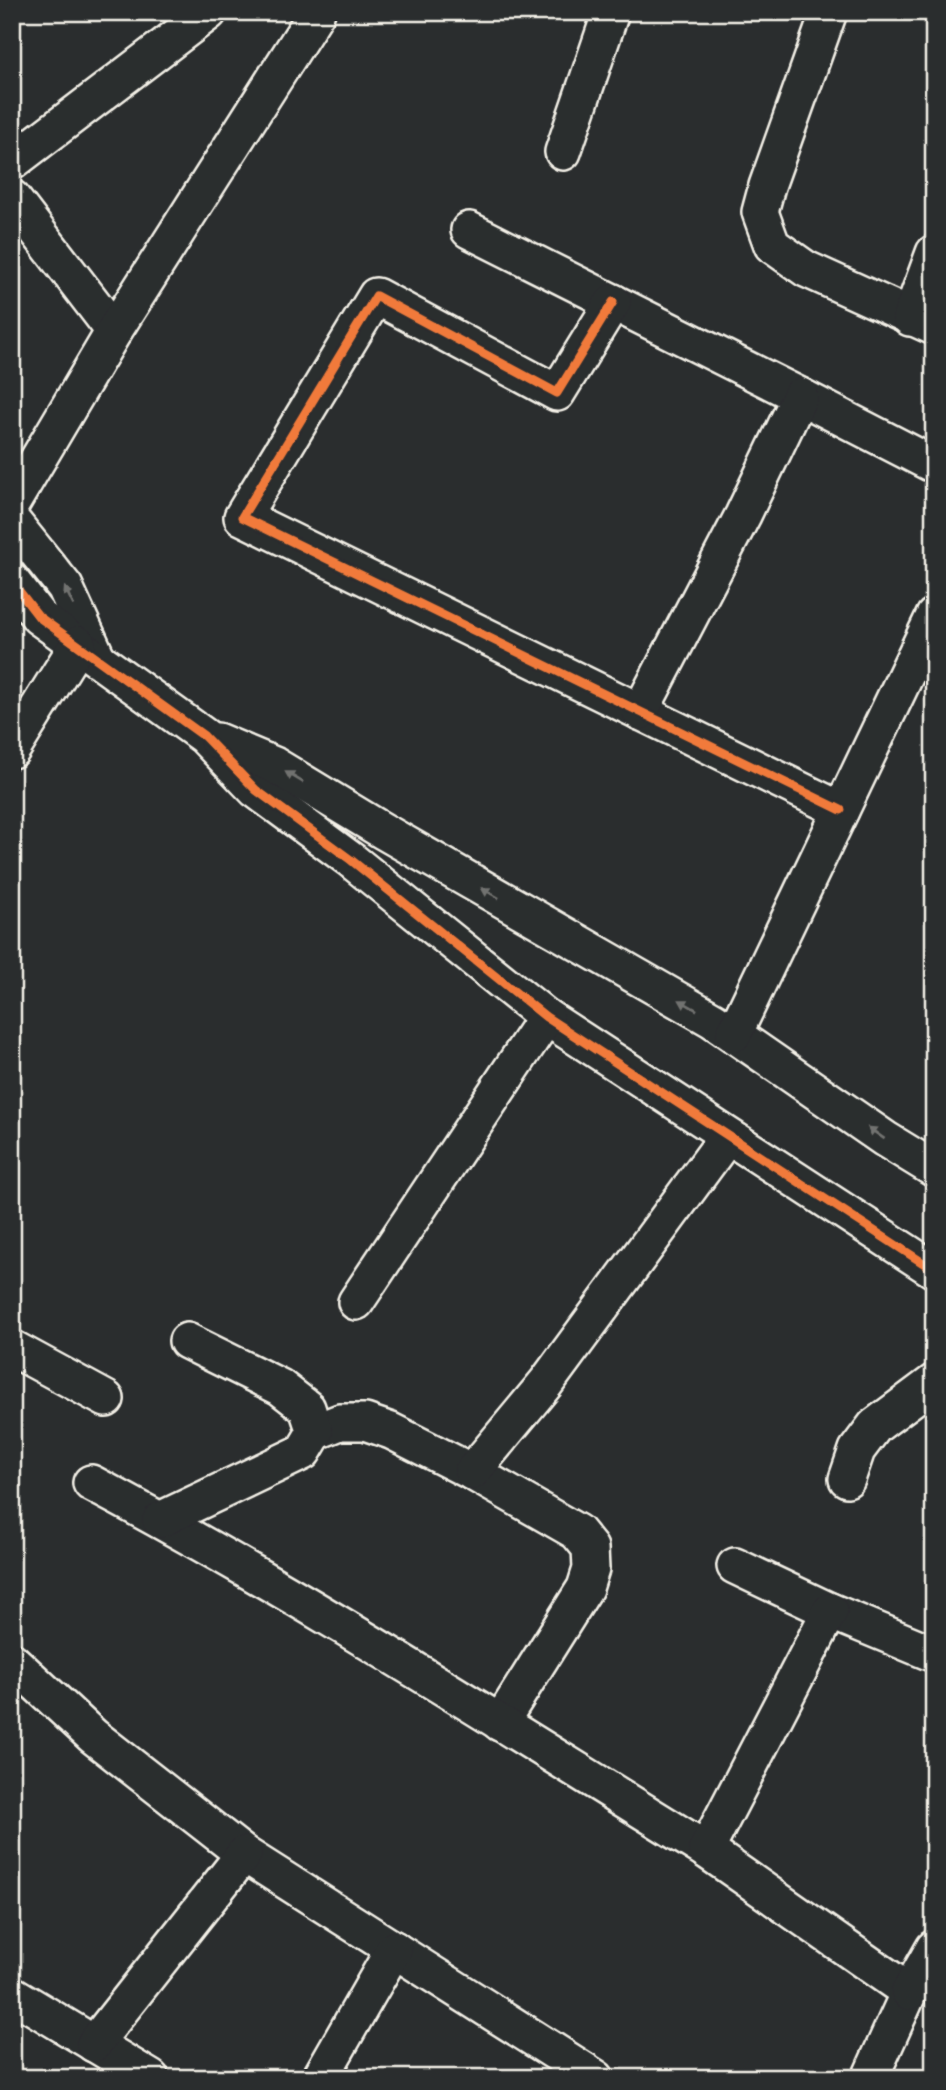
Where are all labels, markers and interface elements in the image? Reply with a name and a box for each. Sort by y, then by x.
one-way arrow [63,586,75,606]
one-way arrow [284,771,303,784]
one-way arrow [480,887,500,899]
one-way arrow [678,999,697,1011]
one-way arrow [866,1126,886,1139]

